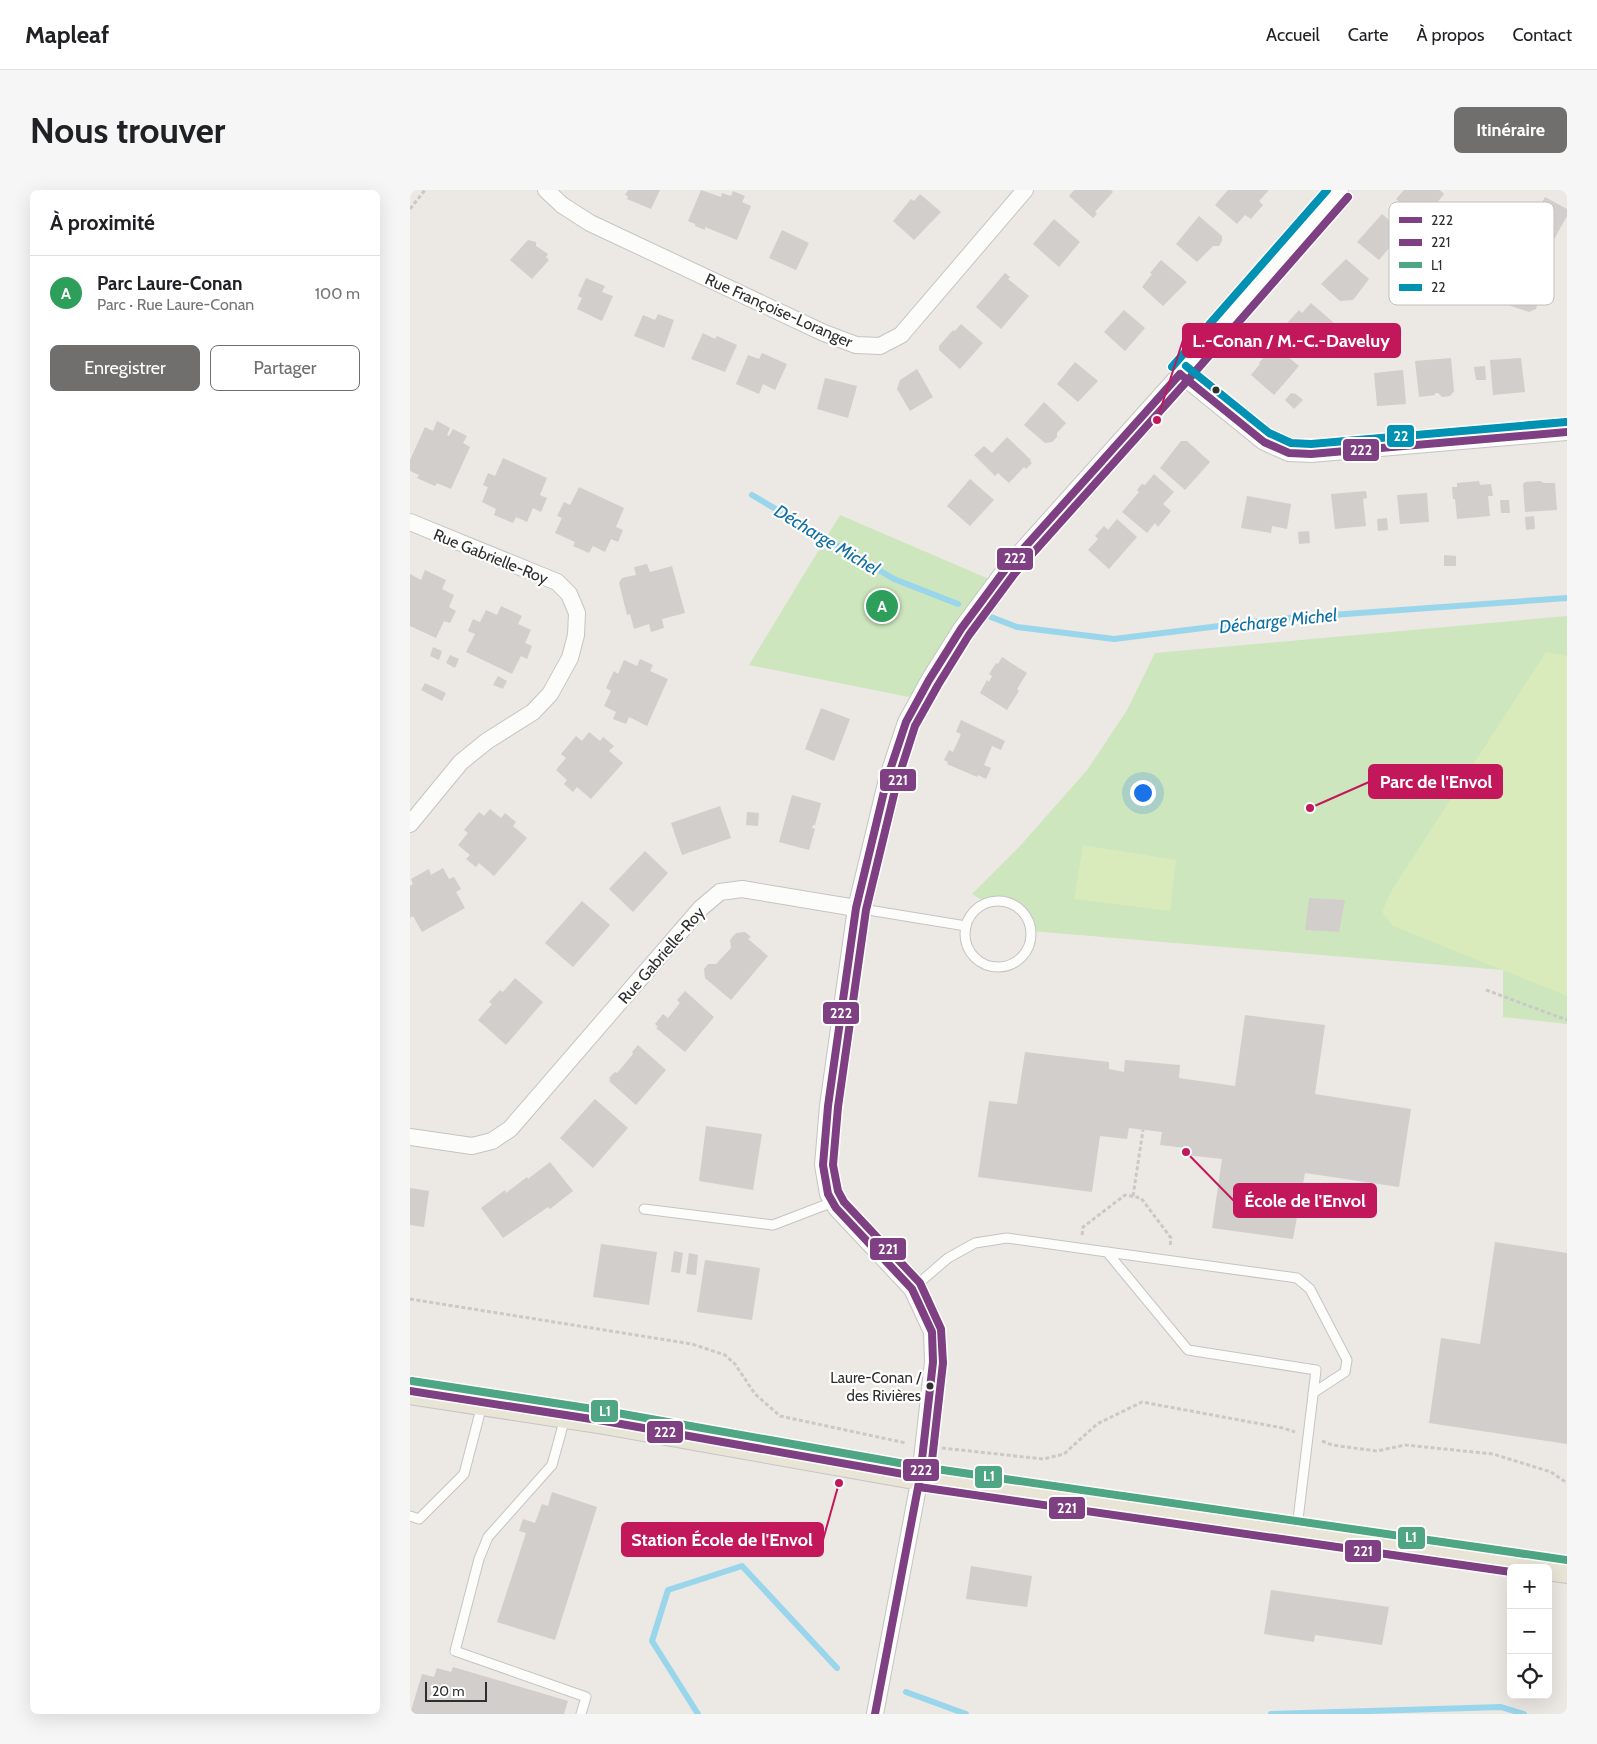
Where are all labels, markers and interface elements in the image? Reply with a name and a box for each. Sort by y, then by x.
text: Mapleaf [25,20,109,49]
text: Accueil [1266,24,1320,46]
text: Carte [1348,24,1388,46]
text: À propos [1416,24,1484,46]
text: Contact [1512,24,1572,46]
button: Itinéraire [1454,107,1567,153]
text: Nous trouver [30,109,225,152]
legend [1389,202,1554,305]
text: À proximité [50,210,155,235]
text: 222 [1431,211,1453,229]
text: 221 [1431,233,1450,251]
text: L1 [1431,256,1442,274]
street label: Rue Françoise-Loranger [702,269,856,352]
text: Parc Laure-Conan [97,272,242,295]
text: 22 [1431,278,1446,296]
text: A [61,284,71,303]
text: 100 m [315,284,360,303]
text: Parc · Rue Laure-Conan [97,295,254,314]
callout: L.-Conan / M.-C.-Daveluy [1183,324,1400,357]
text: L.-Conan / M.-C.-Daveluy [1192,330,1390,352]
button: Enregistrer [50,345,200,391]
button: Partager [210,345,360,391]
unlabelled marker [1211,385,1221,395]
line badge: 22 [1386,424,1415,448]
text: 22 [1394,427,1408,445]
line badge: 222 [1342,438,1380,462]
text: 222 [1350,441,1372,459]
water label: Décharge Michel [771,500,884,580]
street label: Rue Gabrielle-Roy [431,525,551,588]
line badge: 222 [996,547,1034,571]
text: 222 [1004,549,1026,567]
pin: A [866,587,898,625]
water label: Décharge Michel [1218,604,1339,638]
callout: Parc de l'Envol [1369,765,1502,798]
line badge: 221 [879,768,917,792]
text: 221 [888,771,908,789]
text: Parc de l'Envol [1380,771,1493,793]
your location [1130,780,1156,806]
street label: Rue Gabrielle-Roy [614,903,709,1008]
line badge: 222 [822,1001,860,1025]
text: 222 [830,1004,852,1022]
callout: École de l'Envol [1234,1184,1376,1217]
text: École de l'Envol [1244,1190,1366,1212]
line badge: 221 [869,1237,907,1261]
text: 221 [878,1240,898,1258]
place label: Laure-Conan / des Rivières [830,1369,922,1405]
marker: Laure-Conan / des Rivières [925,1381,935,1391]
line badge: L1 [590,1399,619,1423]
text: L1 [599,1402,611,1420]
line badge: 222 [646,1420,684,1444]
text: 222 [654,1423,676,1441]
line badge: 222 [902,1458,940,1482]
text: 222 [910,1461,932,1479]
line badge: L1 [974,1465,1003,1489]
text: L1 [983,1467,995,1485]
line badge: 221 [1048,1496,1086,1520]
text: 221 [1057,1499,1077,1517]
callout: Station École de l'Envol [622,1523,823,1556]
line badge: L1 [1397,1526,1426,1550]
text: L1 [1405,1528,1417,1546]
text: Station École de l'Envol [631,1529,813,1551]
line badge: 221 [1344,1539,1382,1563]
text: 221 [1353,1542,1373,1560]
map controls [1507,1564,1552,1699]
button: + [1507,1564,1552,1609]
button: − [1507,1609,1552,1654]
button: locate [1507,1654,1552,1699]
scale bar [425,1679,488,1702]
text: 20 m [432,1682,465,1700]

